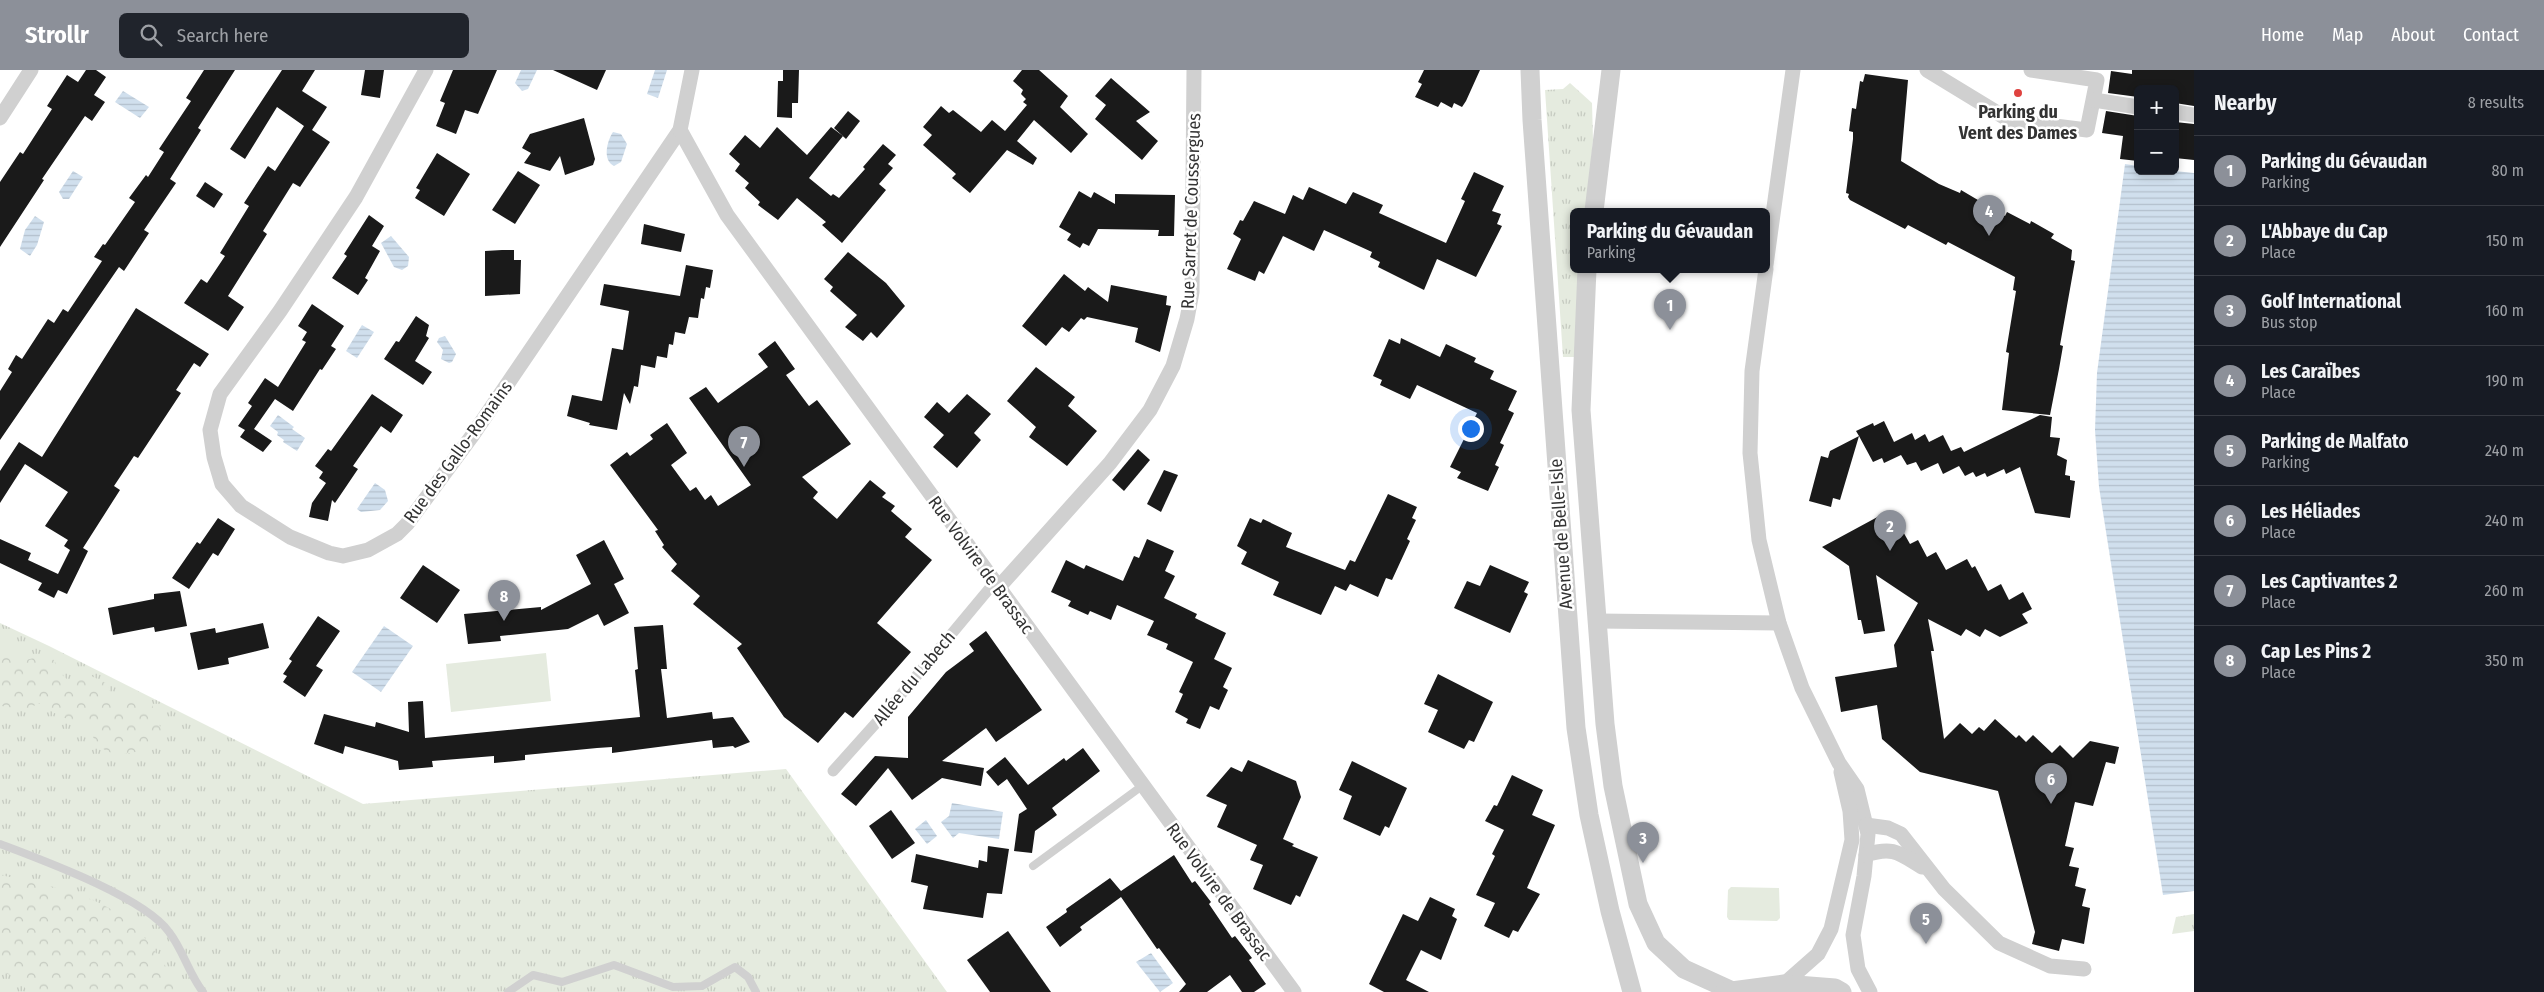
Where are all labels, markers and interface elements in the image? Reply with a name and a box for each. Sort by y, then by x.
search box [119,13,469,58]
text: Strollr [25,21,89,49]
icon: search [137,21,165,49]
text: Search here [177,24,268,47]
text: Home [2261,24,2304,46]
text: Map [2332,24,2363,46]
text: About [2391,24,2435,46]
text: Contact [2463,24,2519,46]
map controls [2134,85,2179,175]
button: + [2134,85,2179,130]
marker: Parking du Vent des Dames [2012,87,2024,99]
text: Nearby [2214,90,2276,116]
text: 8 results [2468,93,2524,112]
place label: Parking du Vent des Dames [1958,101,2077,144]
street label: Rue Sarret de Coussergues [1177,112,1205,309]
button: − [2134,130,2179,175]
text: Parking du Gévaudan [2261,150,2427,173]
text: 1 [2227,161,2233,180]
text: 80 m [2492,161,2524,180]
text: Parking [2261,173,2309,192]
pin: 4 [1973,195,2005,236]
popup [1570,208,1770,273]
text: Parking du Gévaudan [1587,220,1753,243]
text: L'Abbaye du Cap [2261,220,2388,243]
text: 2 [2226,231,2234,250]
text: 150 m [2486,231,2524,250]
text: Parking [1587,243,1635,262]
text: Place [2261,243,2296,262]
pin: 1 [1654,289,1686,330]
text: Golf International [2261,290,2401,313]
text: 3 [2226,301,2234,320]
text: 160 m [2485,301,2524,320]
text: Bus stop [2261,313,2317,332]
text: Les Caraïbes [2261,360,2360,383]
text: 4 [2226,371,2234,390]
text: 190 m [2486,371,2524,390]
street label: Rue des Gallo-Romains [399,376,517,528]
text: Place [2261,383,2296,402]
your location [1458,416,1484,442]
pin: 7 [728,426,760,467]
text: Parking de Malfato [2261,430,2409,453]
text: 5 [2226,441,2234,460]
text: 240 m [2485,441,2524,460]
text: Parking [2261,453,2309,472]
street label: Avenue de Belle-Isle [1545,458,1577,610]
street label: Rue Volvire de Brassac [924,492,1039,639]
text: Les Héliades [2261,500,2360,523]
pin: 2 [1874,510,1906,551]
text: 6 [2226,511,2234,530]
text: 240 m [2485,511,2524,530]
text: Place [2261,523,2296,542]
text: Les Captivantes 2 [2261,570,2398,593]
pin: 8 [488,580,520,621]
text: 7 [2227,581,2233,600]
text: 260 m [2485,581,2524,600]
text: Place [2261,593,2296,612]
street label: Allée du Labech [868,626,960,730]
text: Cap Les Pins 2 [2261,640,2371,663]
text: 8 [2226,651,2234,670]
text: 350 m [2485,651,2524,670]
text: Place [2261,663,2296,682]
pin: 6 [2035,763,2067,804]
street label: Rue Volvire de Brassac [1162,819,1277,966]
pin: 3 [1627,822,1659,863]
pin: 5 [1910,903,1942,944]

